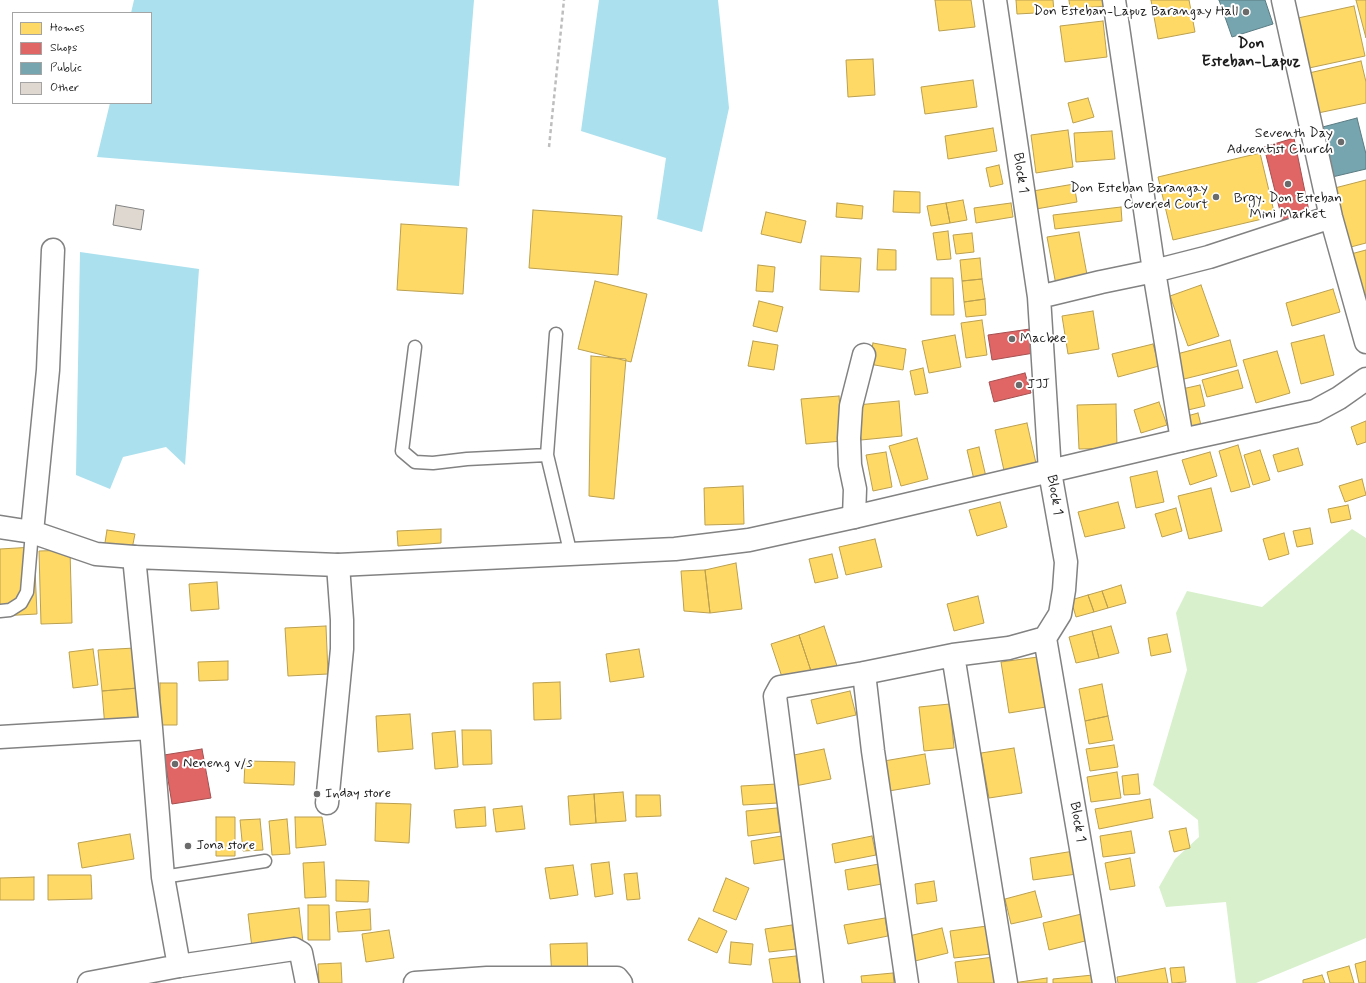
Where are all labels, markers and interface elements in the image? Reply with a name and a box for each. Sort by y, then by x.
place label: Don Esteban-Lapuz Barangay Hall [1033,4,1238,20]
marker: Don Esteban-Lapuz Barangay Hall [1241,7,1251,17]
legend [12,12,152,104]
text: Homes [50,20,85,36]
district label: Don Esteban-Lapuz [1202,35,1300,73]
text: Shops [50,40,77,56]
text: Public [50,60,82,76]
text: Other [50,80,79,96]
place label: Seventh Day Adventist Church [1227,126,1333,158]
marker: Seventh Day Adventist Church [1336,137,1346,147]
street label: Block 1 [1009,151,1031,195]
marker: Brgy. Don Esteban Mini Market [1283,179,1293,189]
place label: Don Esteban Barangay Covered Court [1070,181,1208,214]
place label: Brgy. Don Esteban Mini Market [1234,191,1342,224]
marker: Don Esteban Barangay Covered Court [1211,192,1221,202]
place label: Macbee [1020,331,1066,347]
marker: Macbee [1007,334,1017,344]
place label: JJJ [1027,377,1050,393]
marker: JJJ [1014,380,1024,390]
street label: Block 1 [1042,473,1066,517]
place label: Neneng v/s [183,756,253,772]
marker: Neneng v/s [170,759,180,769]
place label: Inday store [325,786,391,802]
marker: Inday store [312,789,322,799]
street label: Block 1 [1065,800,1089,844]
place label: Jona store [196,838,255,854]
marker: Jona store [183,841,193,851]

